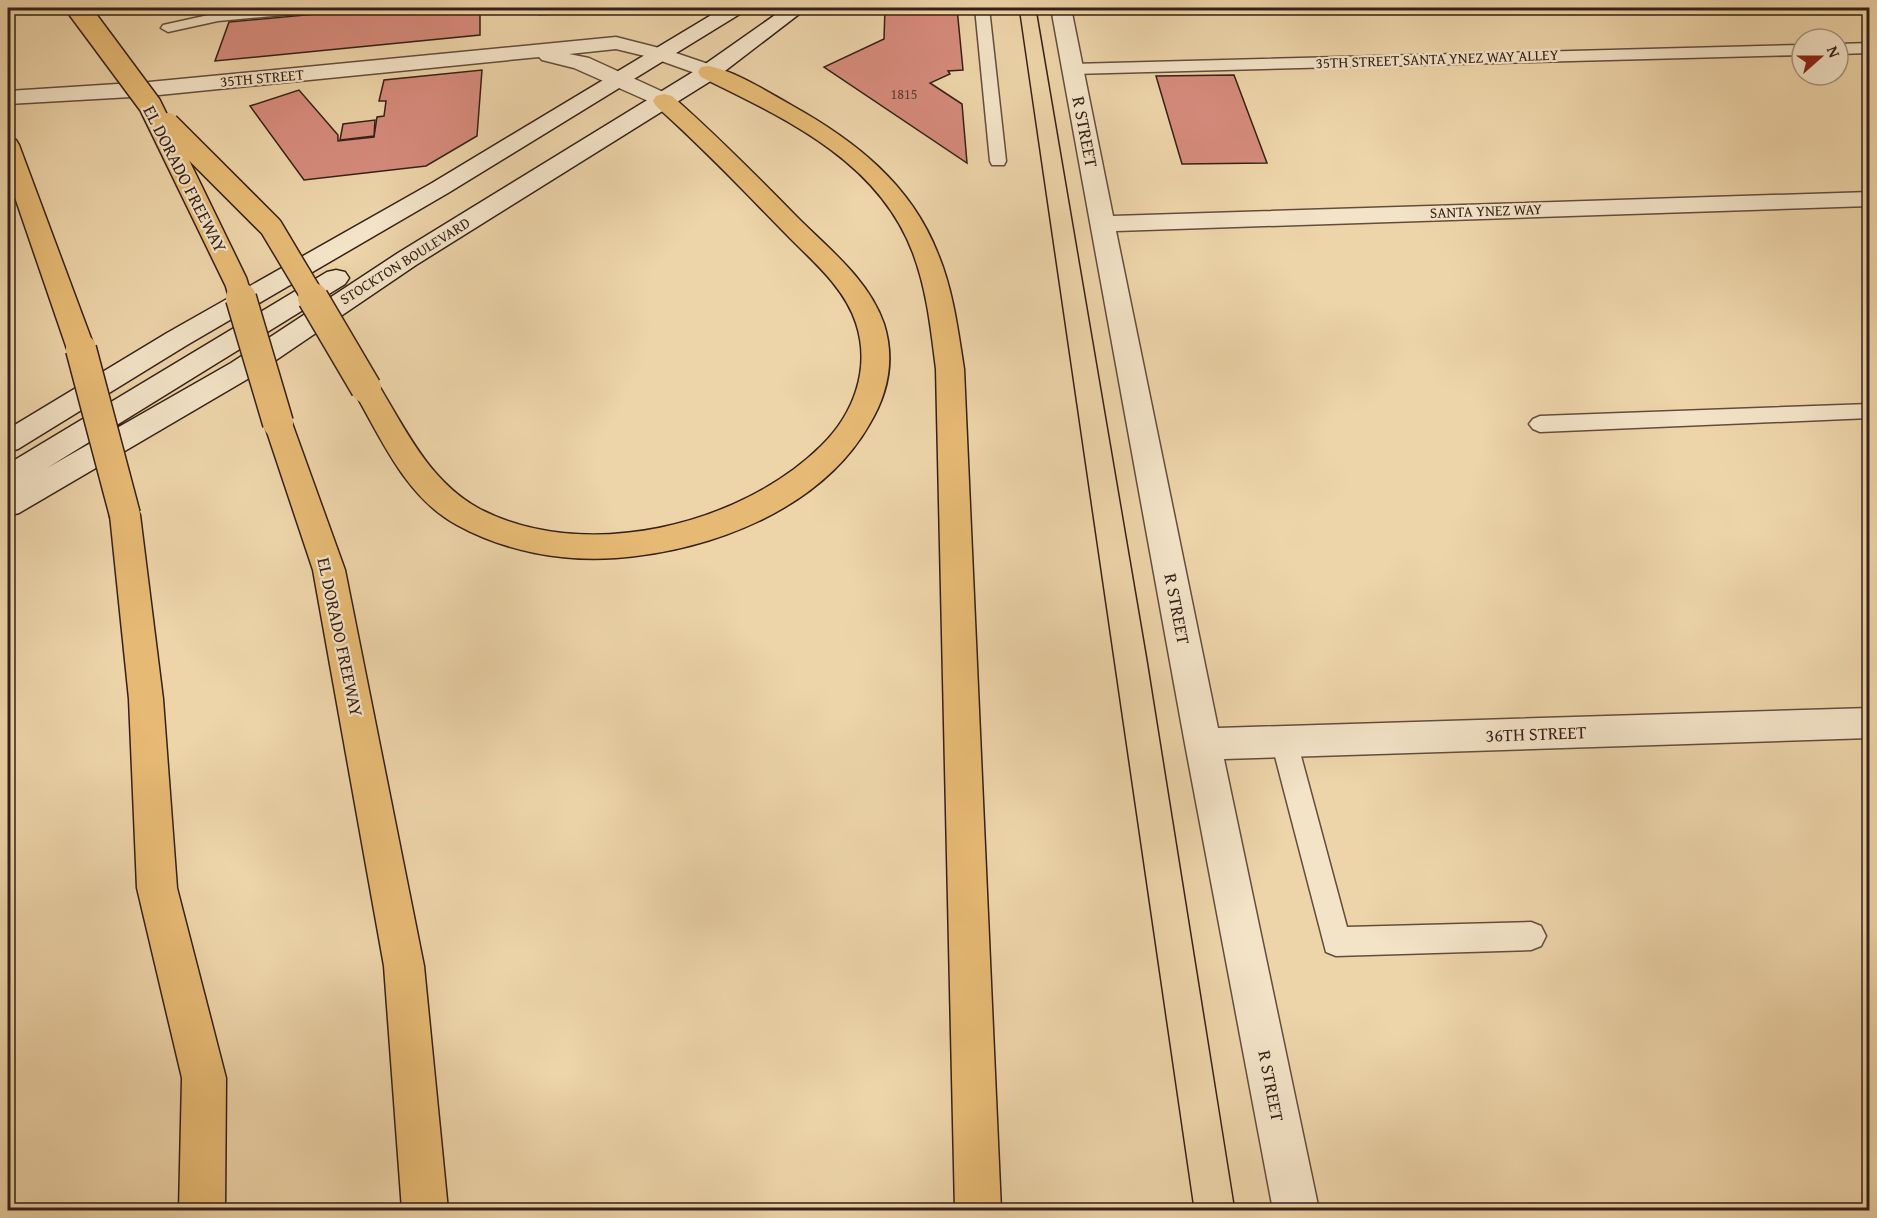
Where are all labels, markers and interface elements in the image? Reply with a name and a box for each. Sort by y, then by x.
north arrow [1790,27,1850,87]
text: N [1821,42,1847,61]
street label: 35TH STREET SANTA YNEZ WAY ALLEY [1315,44,1559,73]
street label: 35TH STREET [219,63,305,92]
house number: 1815 [891,84,917,104]
street label: R STREET [1065,94,1106,170]
street label: EL DORADO FREEWAY [137,100,234,257]
street label: SANTA YNEZ WAY [1430,198,1542,223]
street label: STOCKTON BOULEVARD [336,212,474,309]
street label: EL DORADO FREEWAY [310,555,371,719]
street label: R STREET [1157,571,1198,647]
street label: 36TH STREET [1485,718,1587,749]
street label: R STREET [1251,1048,1292,1124]

